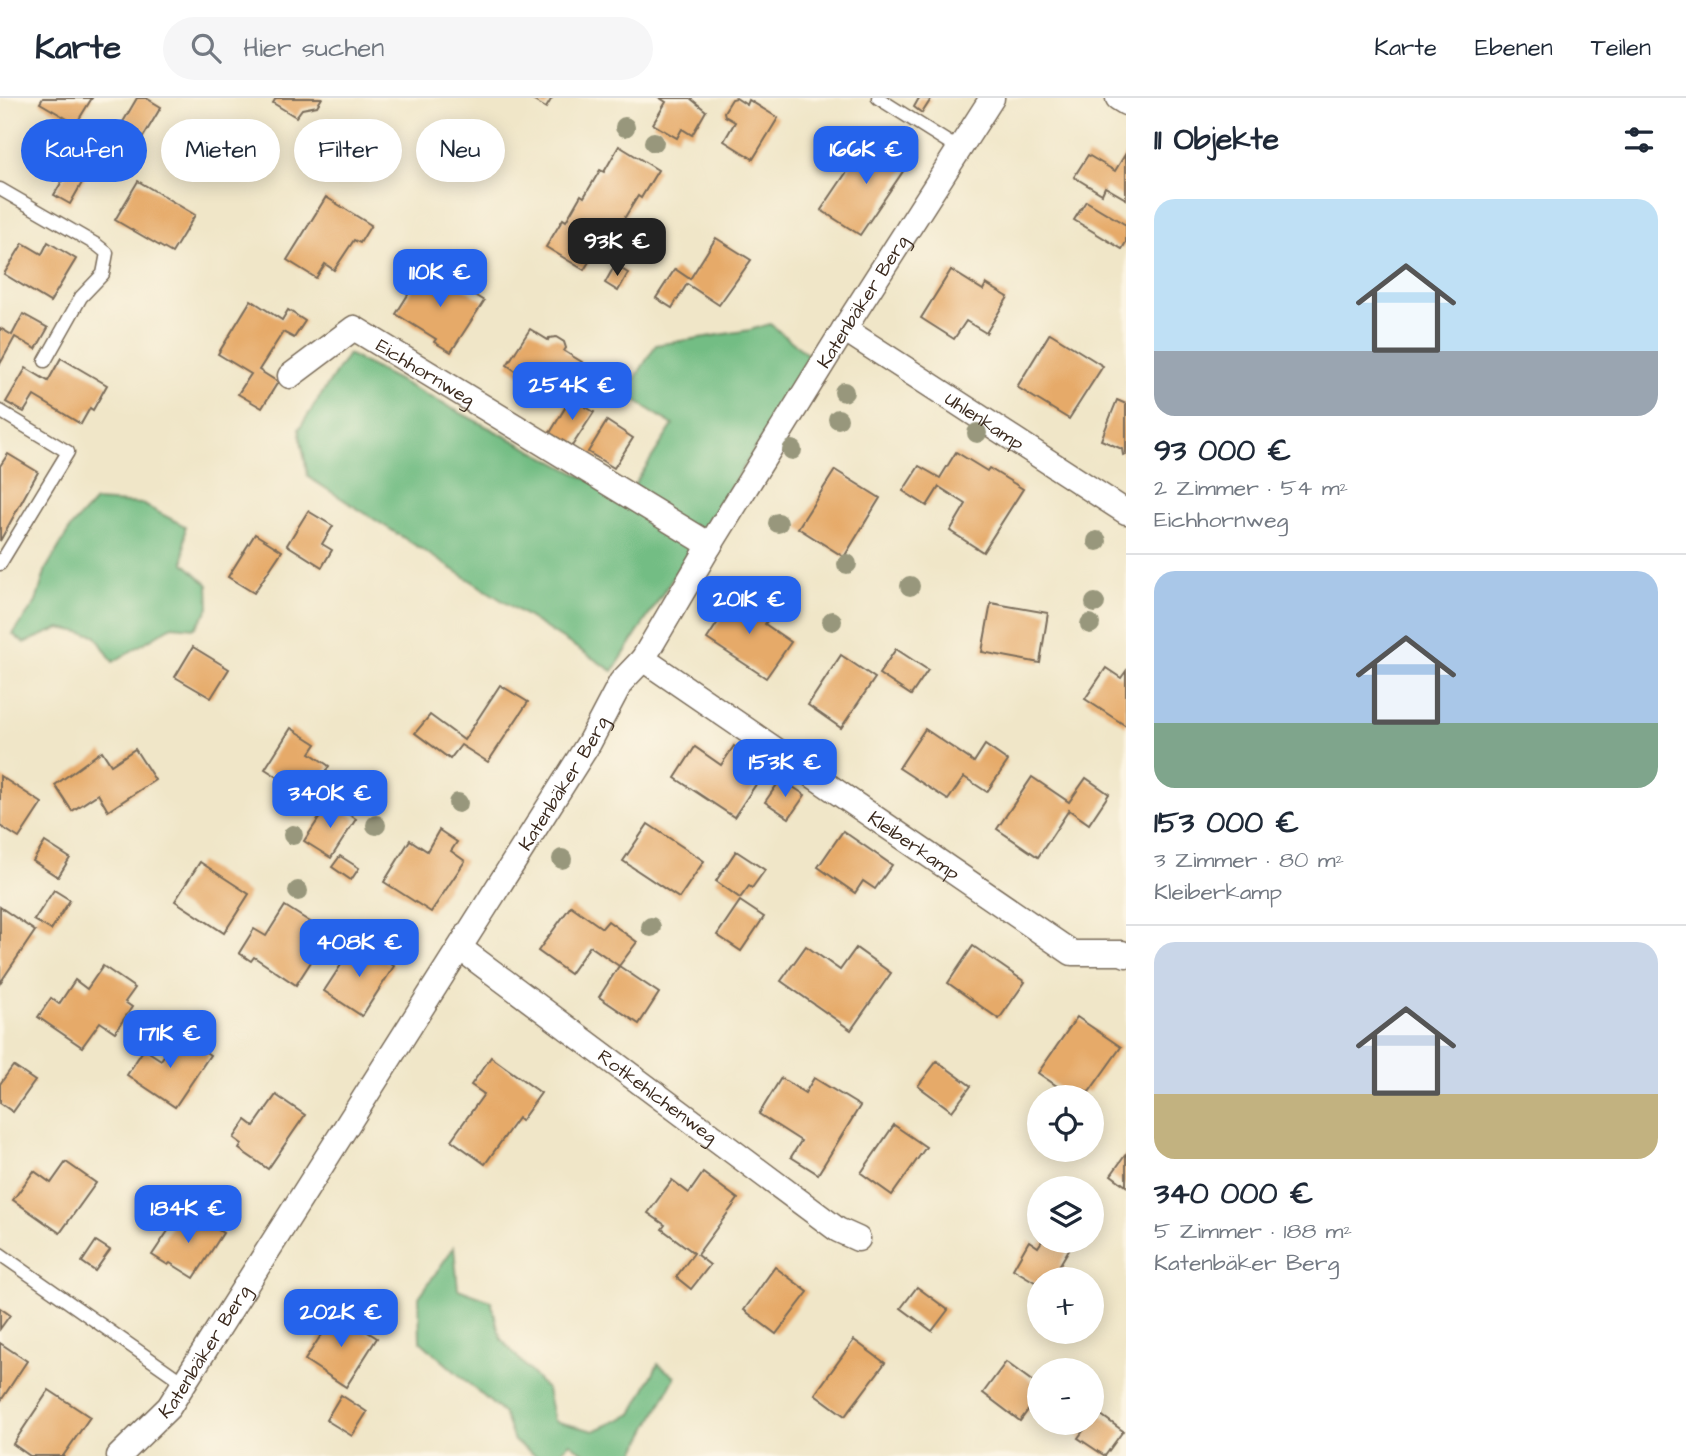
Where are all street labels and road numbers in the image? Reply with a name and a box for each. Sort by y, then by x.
street label: Katenbäker Berg [811,230,917,374]
street label: Eichhornweg [370,333,480,414]
street label: Uhlenkamp [939,386,1029,458]
street label: Katenbäker Berg [512,712,617,856]
street label: Kleiberkamp [862,805,965,888]
street label: Rotkehlchenweg [592,1043,723,1151]
street label: Katenbäker Berg [153,1280,259,1425]

